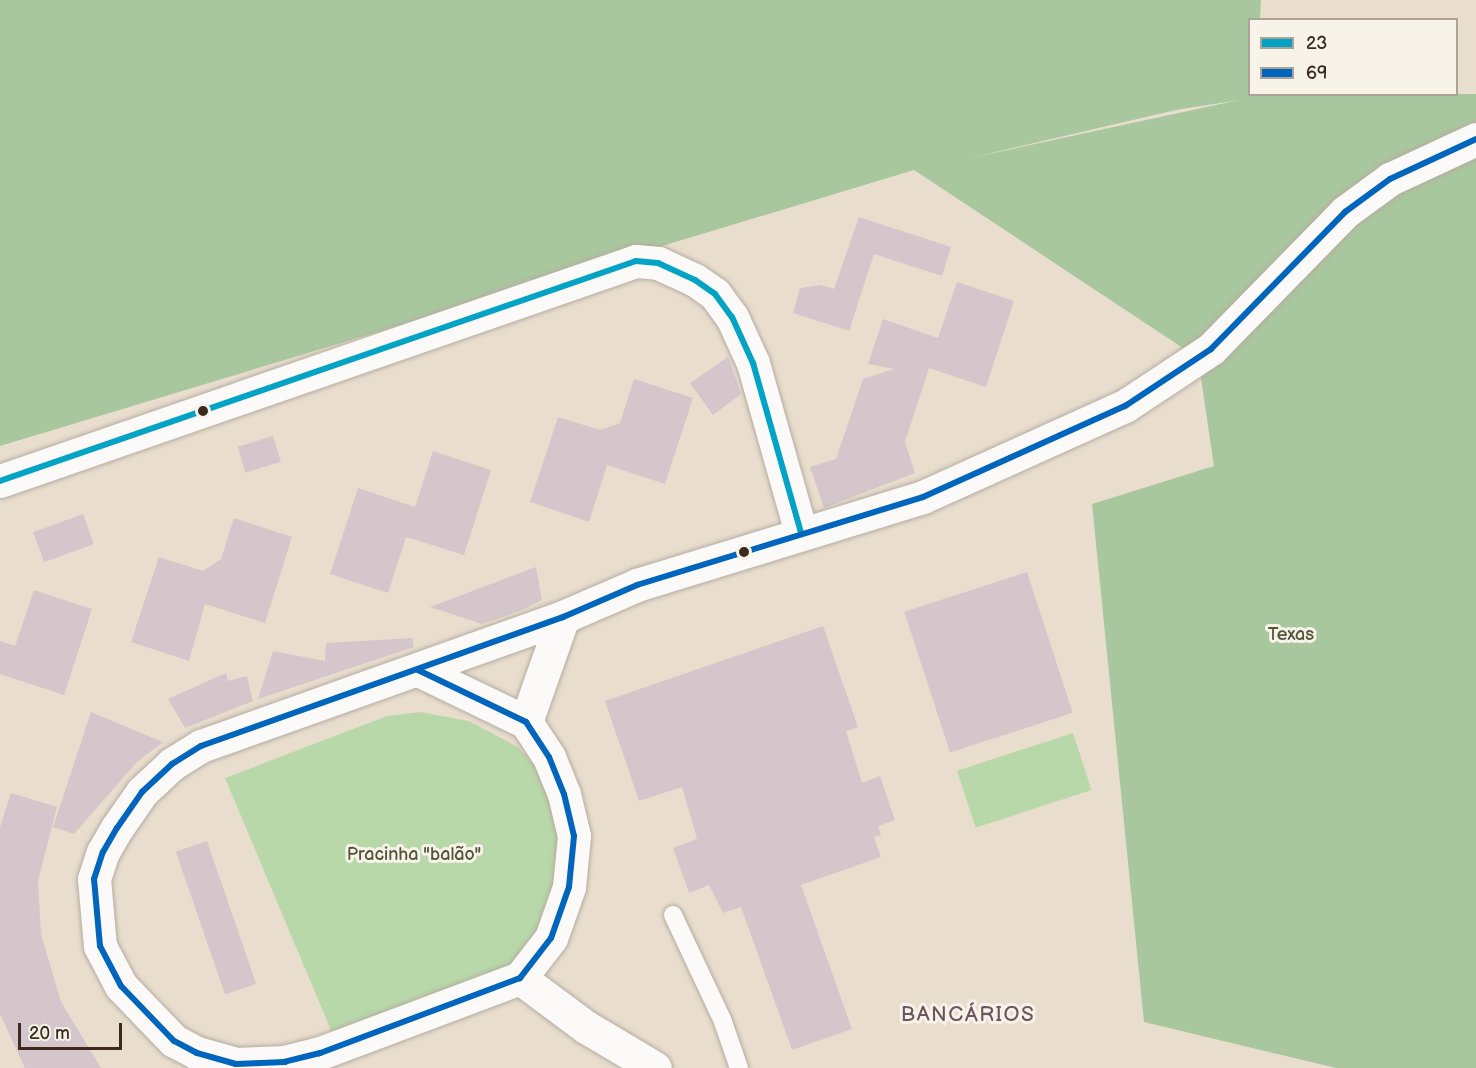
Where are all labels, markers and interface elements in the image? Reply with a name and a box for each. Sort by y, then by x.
legend [1248,18,1458,96]
text: 23 [1306,33,1327,54]
text: 69 [1306,63,1327,84]
unlabelled marker [197,405,209,417]
unlabelled marker [738,546,750,558]
park label: Texas [1268,624,1314,646]
park label: Pracinha "balão" [347,844,481,866]
district label: BANCÁRIOS [901,1002,1035,1028]
scale bar [21,1011,124,1049]
text: 20 m [29,1023,70,1044]

